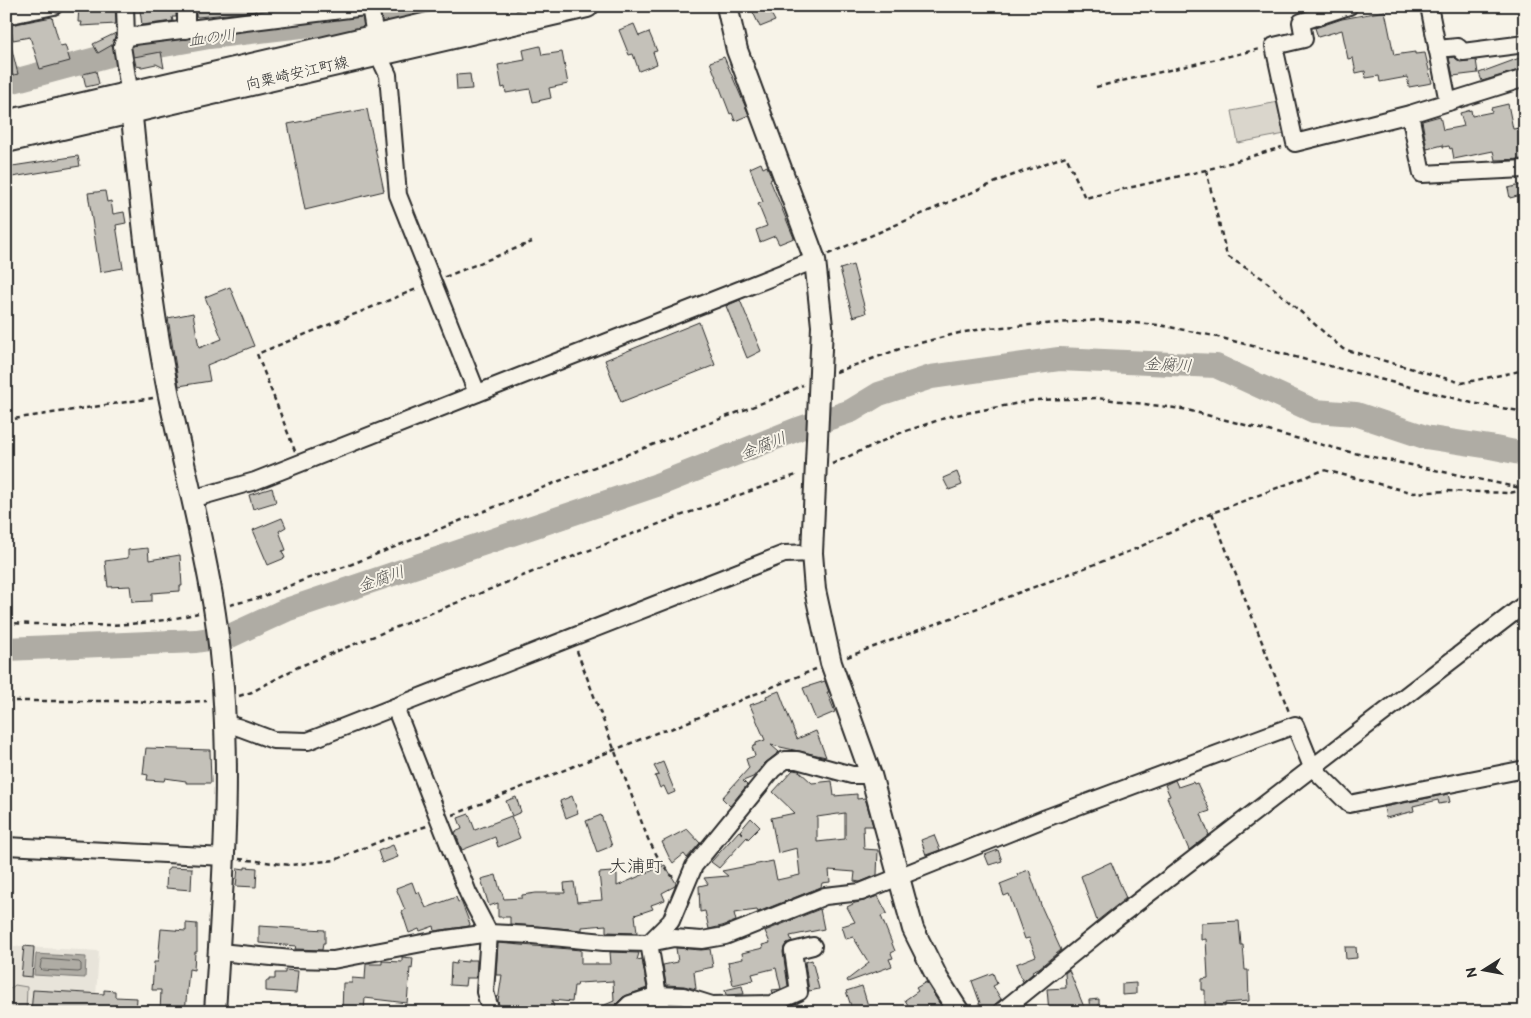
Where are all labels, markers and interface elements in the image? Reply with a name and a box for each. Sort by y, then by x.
water label: 血の川 [187,26,237,51]
street label: 向粟崎安江町線 [244,52,350,95]
water label: 金腐川 [1143,355,1192,376]
water label: 金腐川 [738,429,789,464]
water label: 金腐川 [356,563,407,596]
district label: 大浦町 [609,856,663,877]
north arrow [1458,946,1508,996]
text: N [1462,966,1481,979]

